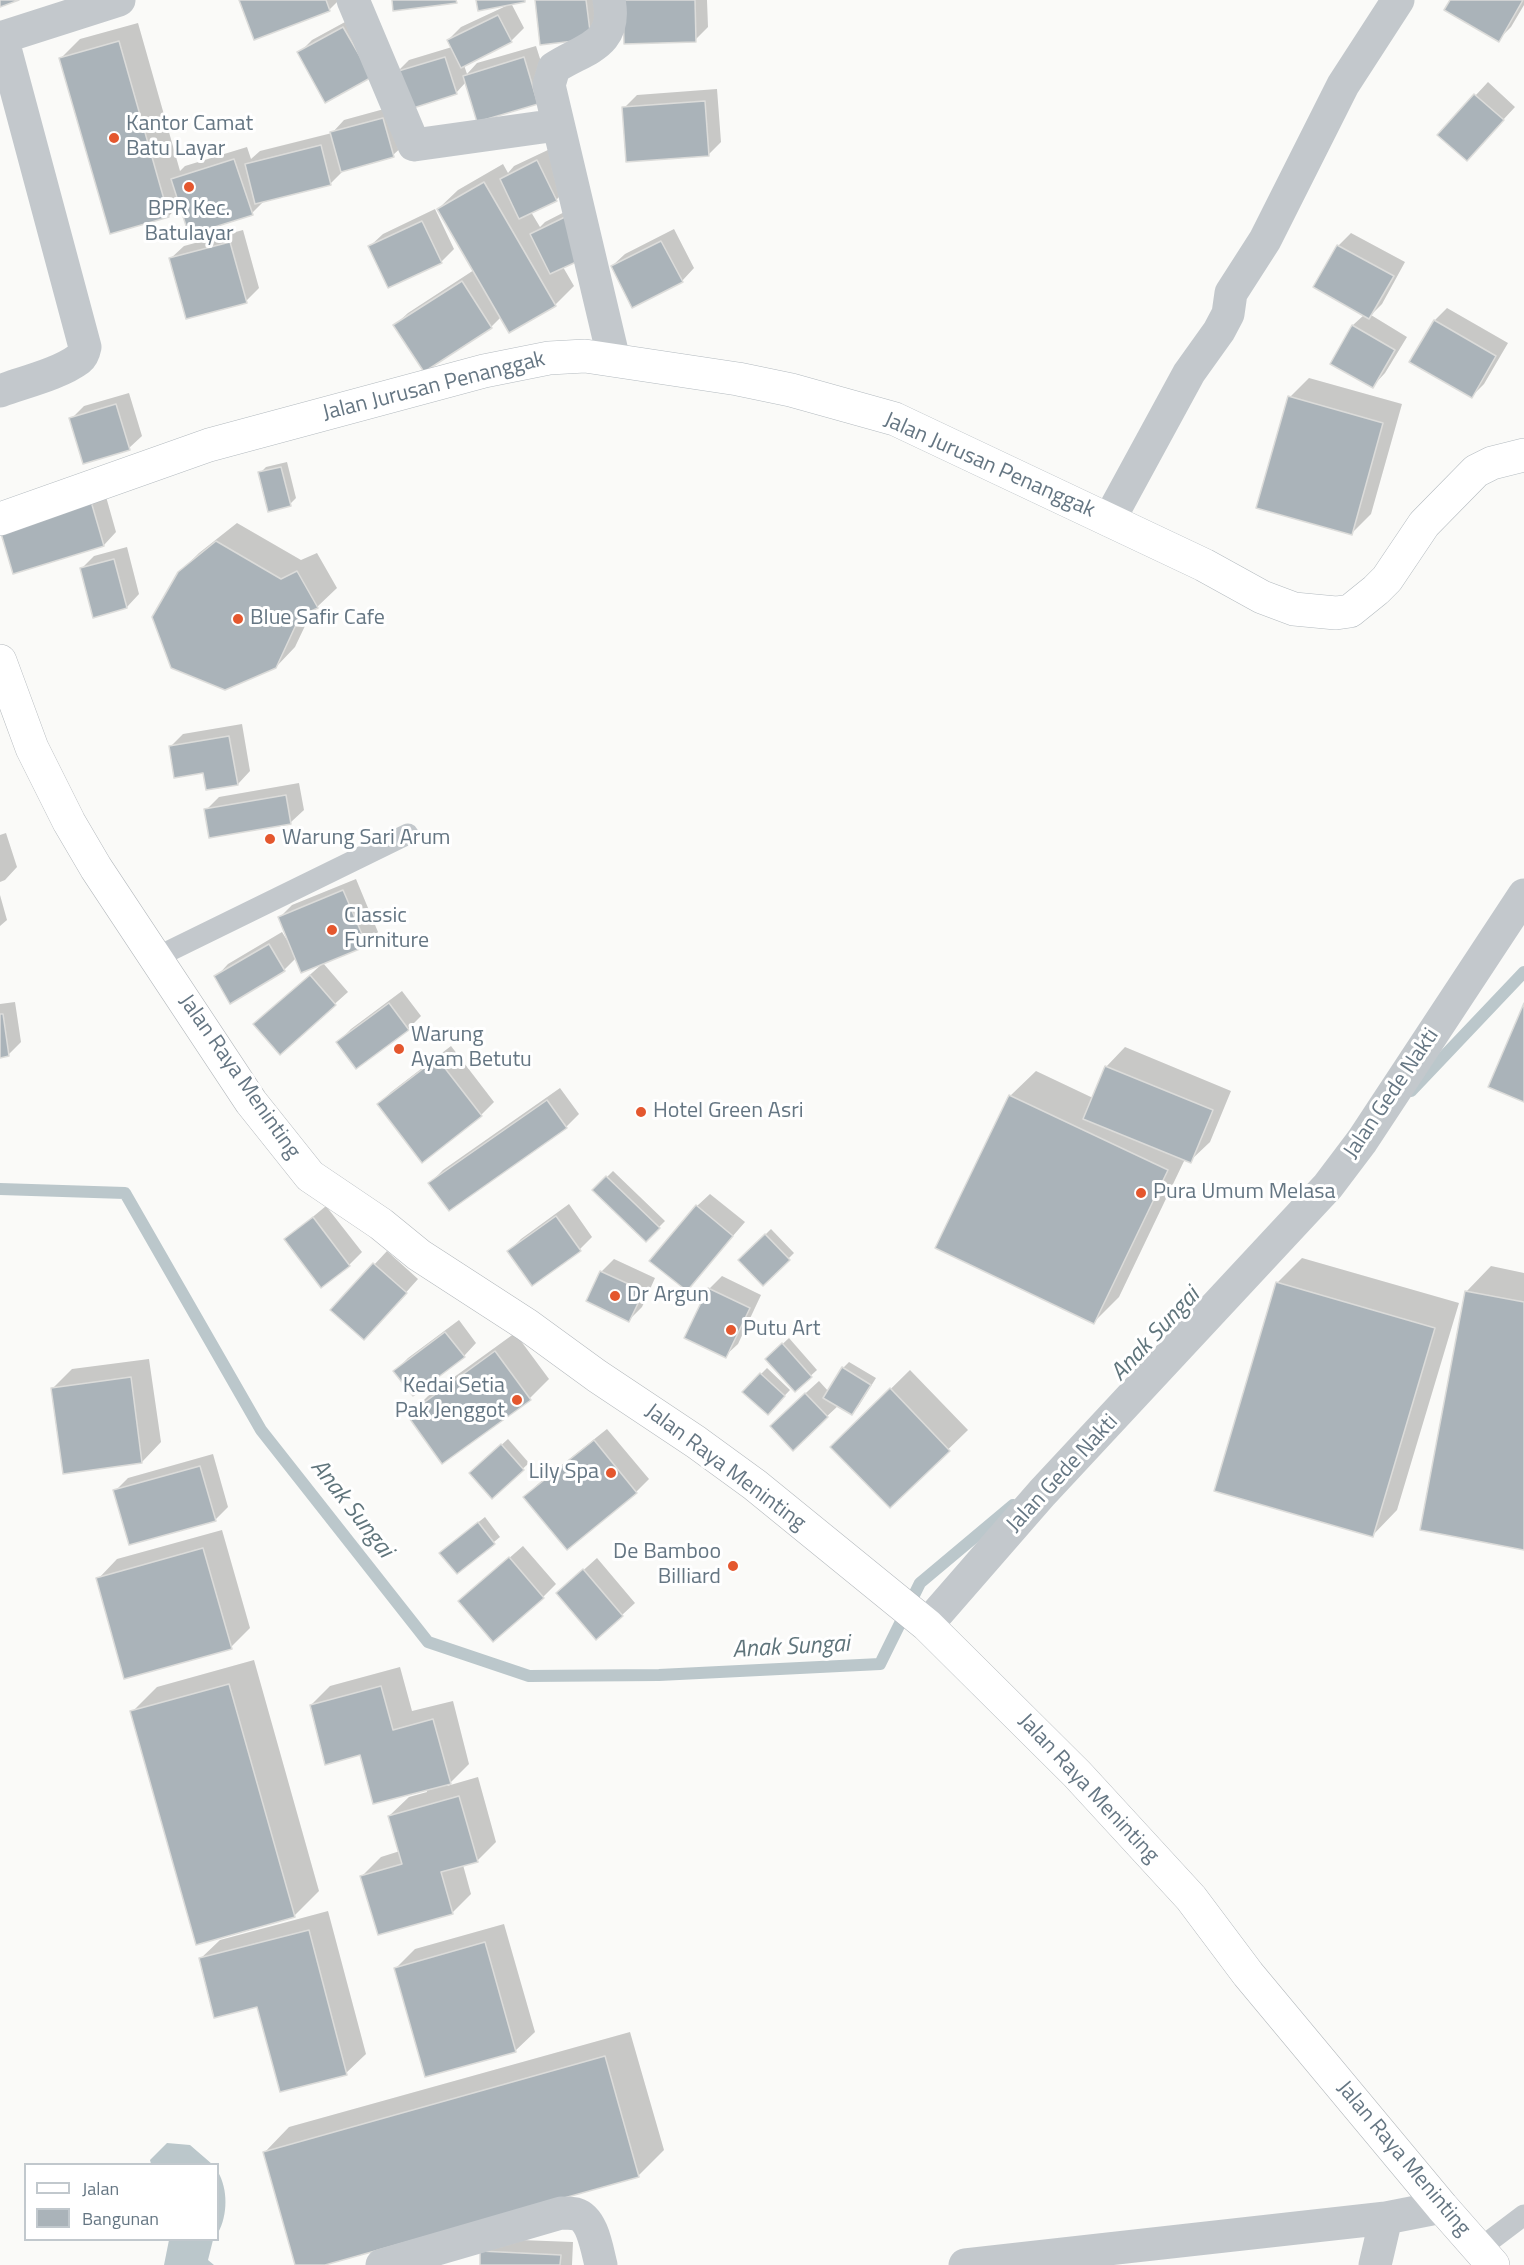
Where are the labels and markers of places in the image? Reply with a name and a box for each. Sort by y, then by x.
place label: Kantor Camat Batu Layar [126,112,253,164]
marker: Kantor Camat Batu Layar [107,131,121,145]
marker: BPR Kec. Batulayar [182,180,196,194]
place label: BPR Kec. Batulayar [144,197,234,248]
place label: Blue Safir Cafe [250,606,385,632]
marker: Blue Safir Cafe [231,612,245,626]
place label: Warung Sari Arum [282,826,450,852]
marker: Warung Sari Arum [263,832,277,846]
place label: Classic Furniture [344,904,429,956]
marker: Classic Furniture [325,923,339,937]
place label: Warung Ayam Betutu [411,1023,532,1074]
marker: Warung Ayam Betutu [392,1042,406,1056]
place label: Hotel Green Asri [653,1099,804,1125]
marker: Hotel Green Asri [634,1105,648,1119]
place label: Pura Umum Melasa [1153,1180,1336,1206]
marker: Pura Umum Melasa [1134,1186,1148,1200]
place label: Dr Argun [627,1283,709,1309]
marker: Dr Argun [608,1289,622,1303]
place label: Putu Art [743,1317,820,1343]
marker: Putu Art [724,1323,738,1337]
place label: Kedai Setia Pak Jenggot [395,1374,505,1426]
marker: Kedai Setia Pak Jenggot [510,1393,524,1407]
place label: Lily Spa [529,1460,599,1486]
marker: Lily Spa [604,1466,618,1480]
place label: De Bamboo Billiard [613,1540,721,1592]
marker: De Bamboo Billiard [726,1559,740,1573]

